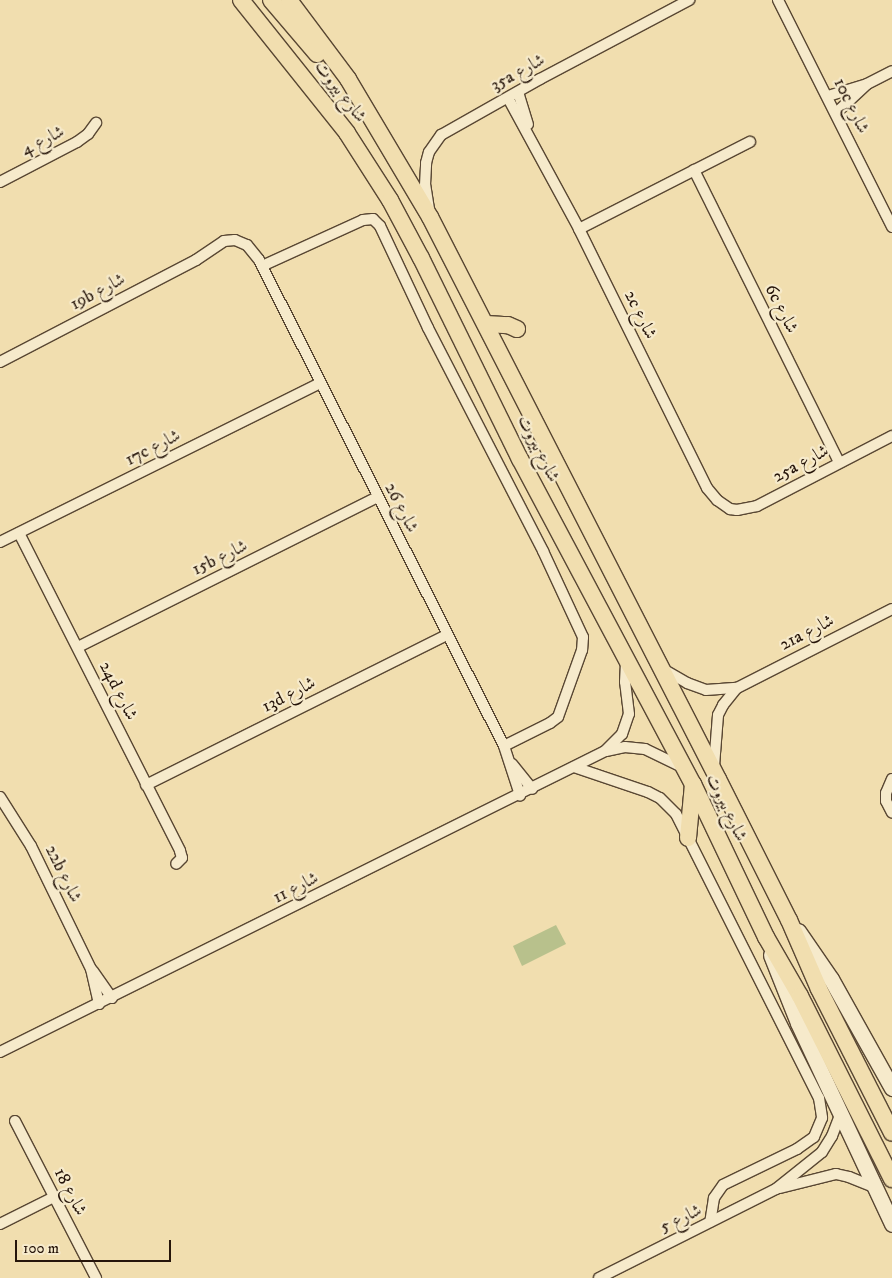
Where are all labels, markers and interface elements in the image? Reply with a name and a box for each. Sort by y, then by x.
street label: 35a شارع [487,49,549,97]
street label: شارع بيروت [309,57,371,127]
street label: 10c شارع [828,75,874,137]
street label: شارع 4 [18,121,68,161]
street label: 19b شارع [67,269,129,315]
street label: 6c شارع [760,281,802,337]
street label: 2c شارع [619,287,661,343]
street label: شارع بيروت [512,412,564,486]
street label: 17c شارع [122,425,184,471]
street label: 25a شارع [769,440,833,488]
street label: شارع 26 [379,479,423,537]
street label: 15b شارع [189,535,251,581]
street label: 21a شارع [776,610,838,656]
street label: 24d شارع [94,658,142,724]
street label: 13d شارع [259,672,319,718]
street label: شارع بيروت [700,771,752,845]
street label: 22b شارع [40,842,86,906]
street label: شارع 11 [270,867,322,909]
street label: شارع 18 [49,1164,91,1220]
street label: شارع 5 [656,1200,706,1238]
scale bar [18,1230,174,1262]
text: 100 m [23,1239,59,1258]

